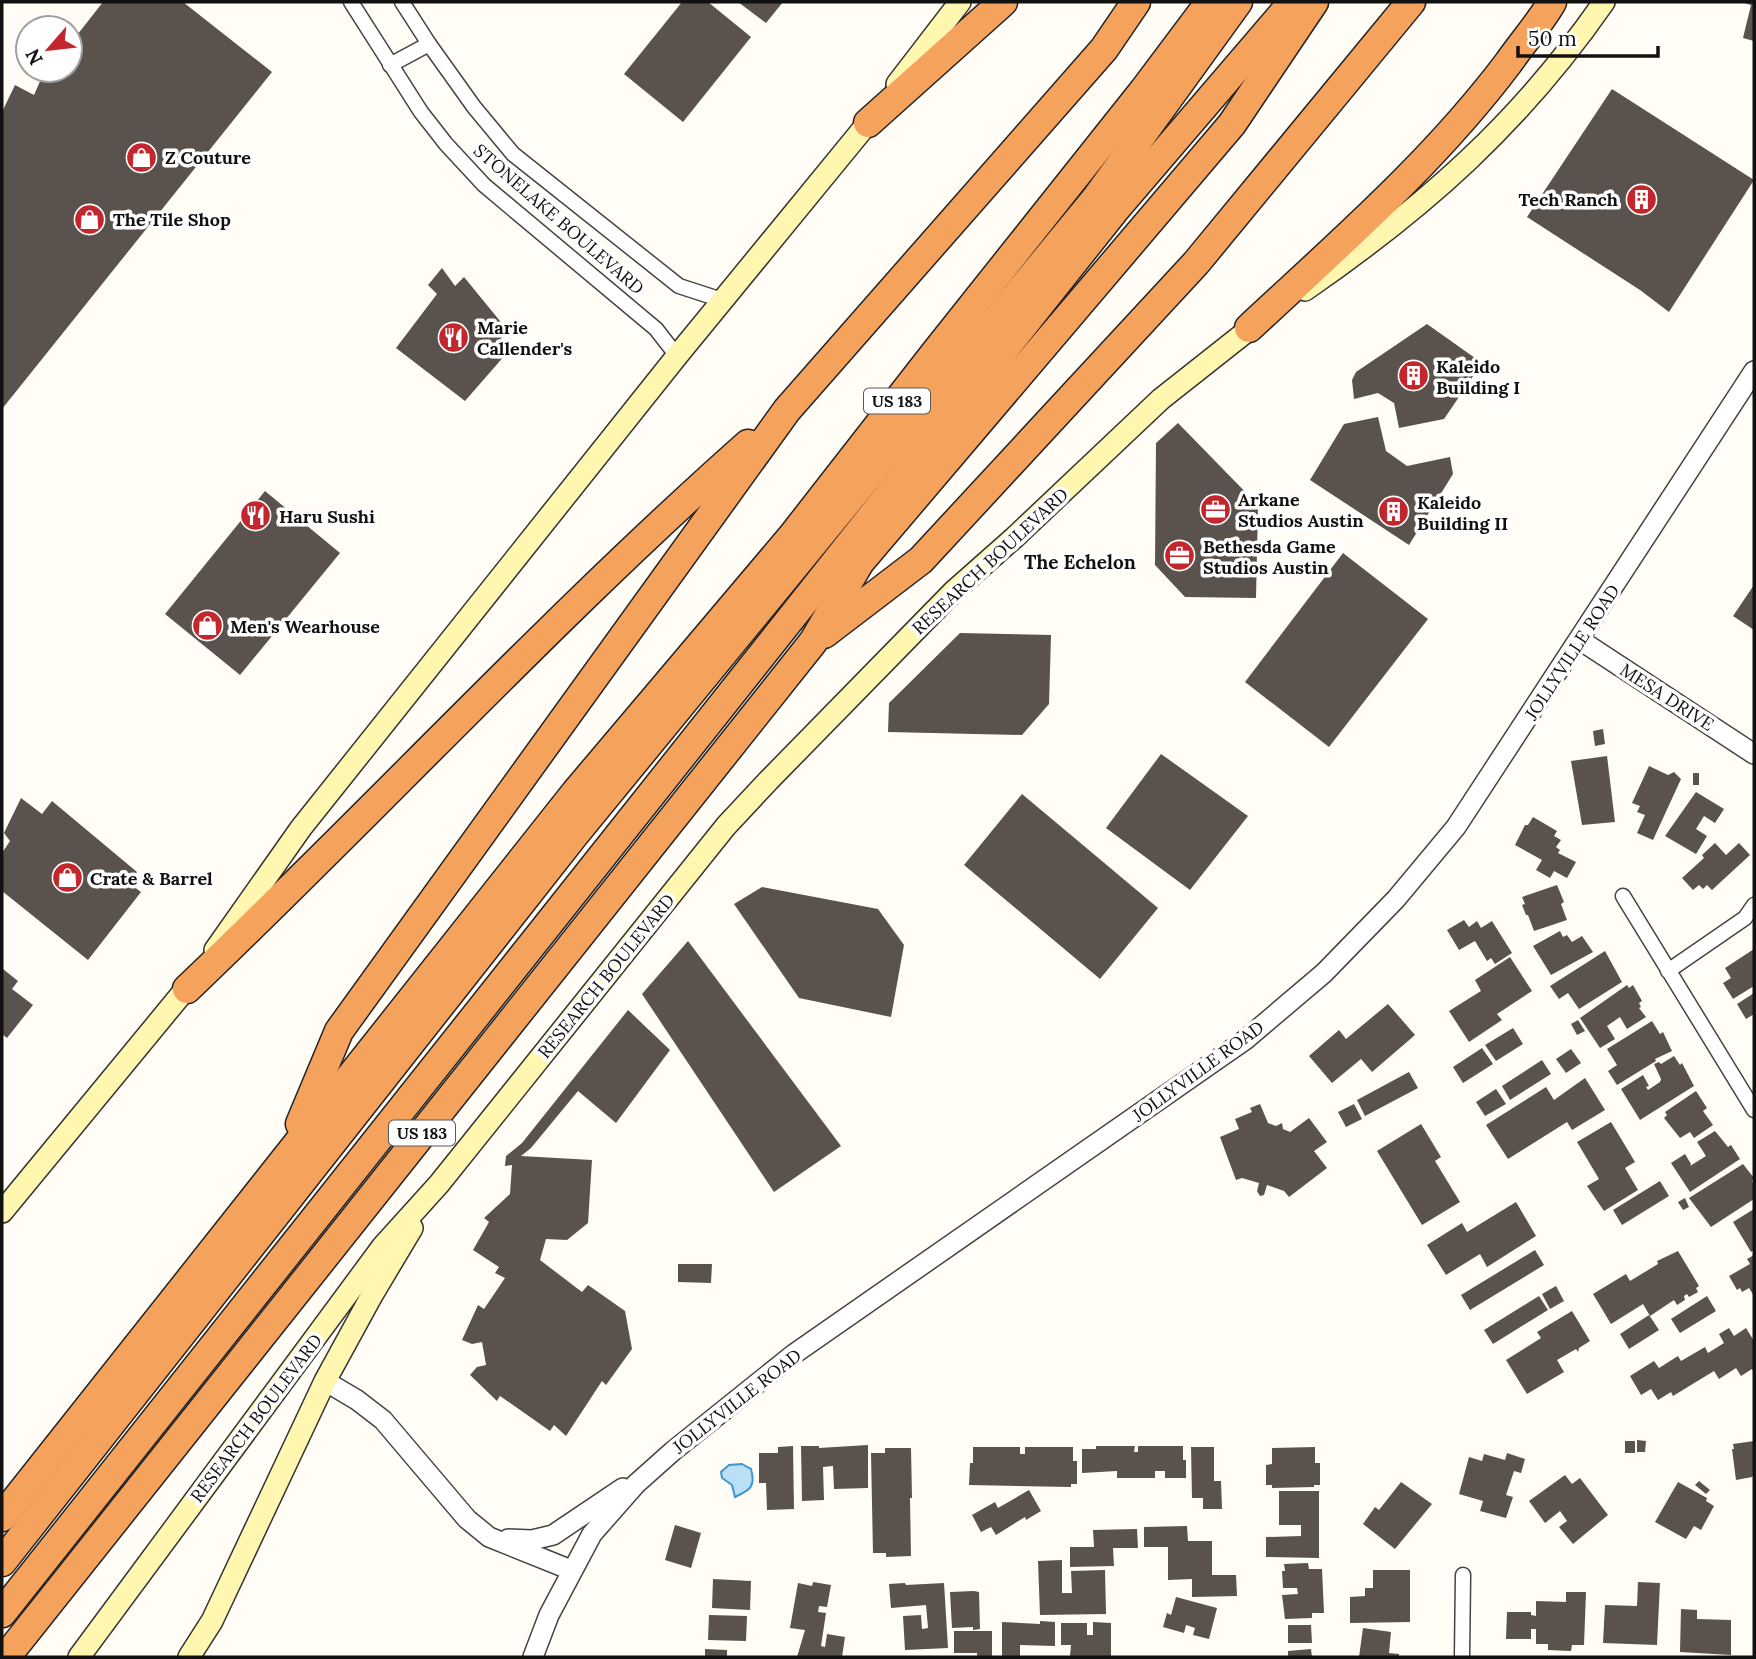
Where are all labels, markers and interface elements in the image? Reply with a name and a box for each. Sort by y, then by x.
north arrow [14,14,84,84]
scale bar [1518,14,1658,58]
text: 50 m [1528,25,1577,52]
text: N [20,45,48,69]
street label: STONELAKE BOULEVARD [469,139,649,299]
shop icon: Z Couture [125,140,159,174]
place label: Z Couture [165,146,251,169]
building icon: Tech Ranch [1624,182,1658,216]
place label: Tech Ranch [1519,188,1618,211]
shop icon: The Tile Shop [73,202,107,236]
place label: The Tile Shop [113,208,231,231]
place label: Marie Callender's [477,316,572,360]
restaurant icon: Marie Callender's [437,320,471,354]
place label: Kaleido Building I [1436,355,1520,399]
building icon: Kaleido Building I [1396,359,1430,393]
road number: US 183 [864,388,930,414]
street label: RESEARCH BOULEVARD [907,483,1073,639]
place label: Arkane Studios Austin [1238,488,1364,532]
place label: Kaleido Building II [1417,491,1508,535]
office icon: Arkane Studios Austin [1198,492,1232,526]
building icon: Kaleido Building II [1377,495,1411,529]
restaurant icon: Haru Sushi [239,499,273,533]
place label: Haru Sushi [279,505,375,528]
place label: Bethesda Game Studios Austin [1203,535,1336,579]
office icon: Bethesda Game Studios Austin [1163,539,1197,573]
district label: The Echelon [1024,550,1136,574]
street label: JOLLYVILLE ROAD [1519,580,1624,725]
shop icon: Men's Wearhouse [190,609,224,643]
place label: Men's Wearhouse [230,615,380,638]
street label: MESA DRIVE [1616,658,1718,736]
shop icon: Crate & Barrel [50,861,84,895]
place label: Crate & Barrel [90,867,213,890]
street label: RESEARCH BOULEVARD [532,889,680,1063]
street label: JOLLYVILLE ROAD [1127,1016,1268,1127]
road number: US 183 [389,1120,455,1146]
street label: RESEARCH BOULEVARD [185,1329,327,1507]
street label: JOLLYVILLE ROAD [667,1344,806,1459]

